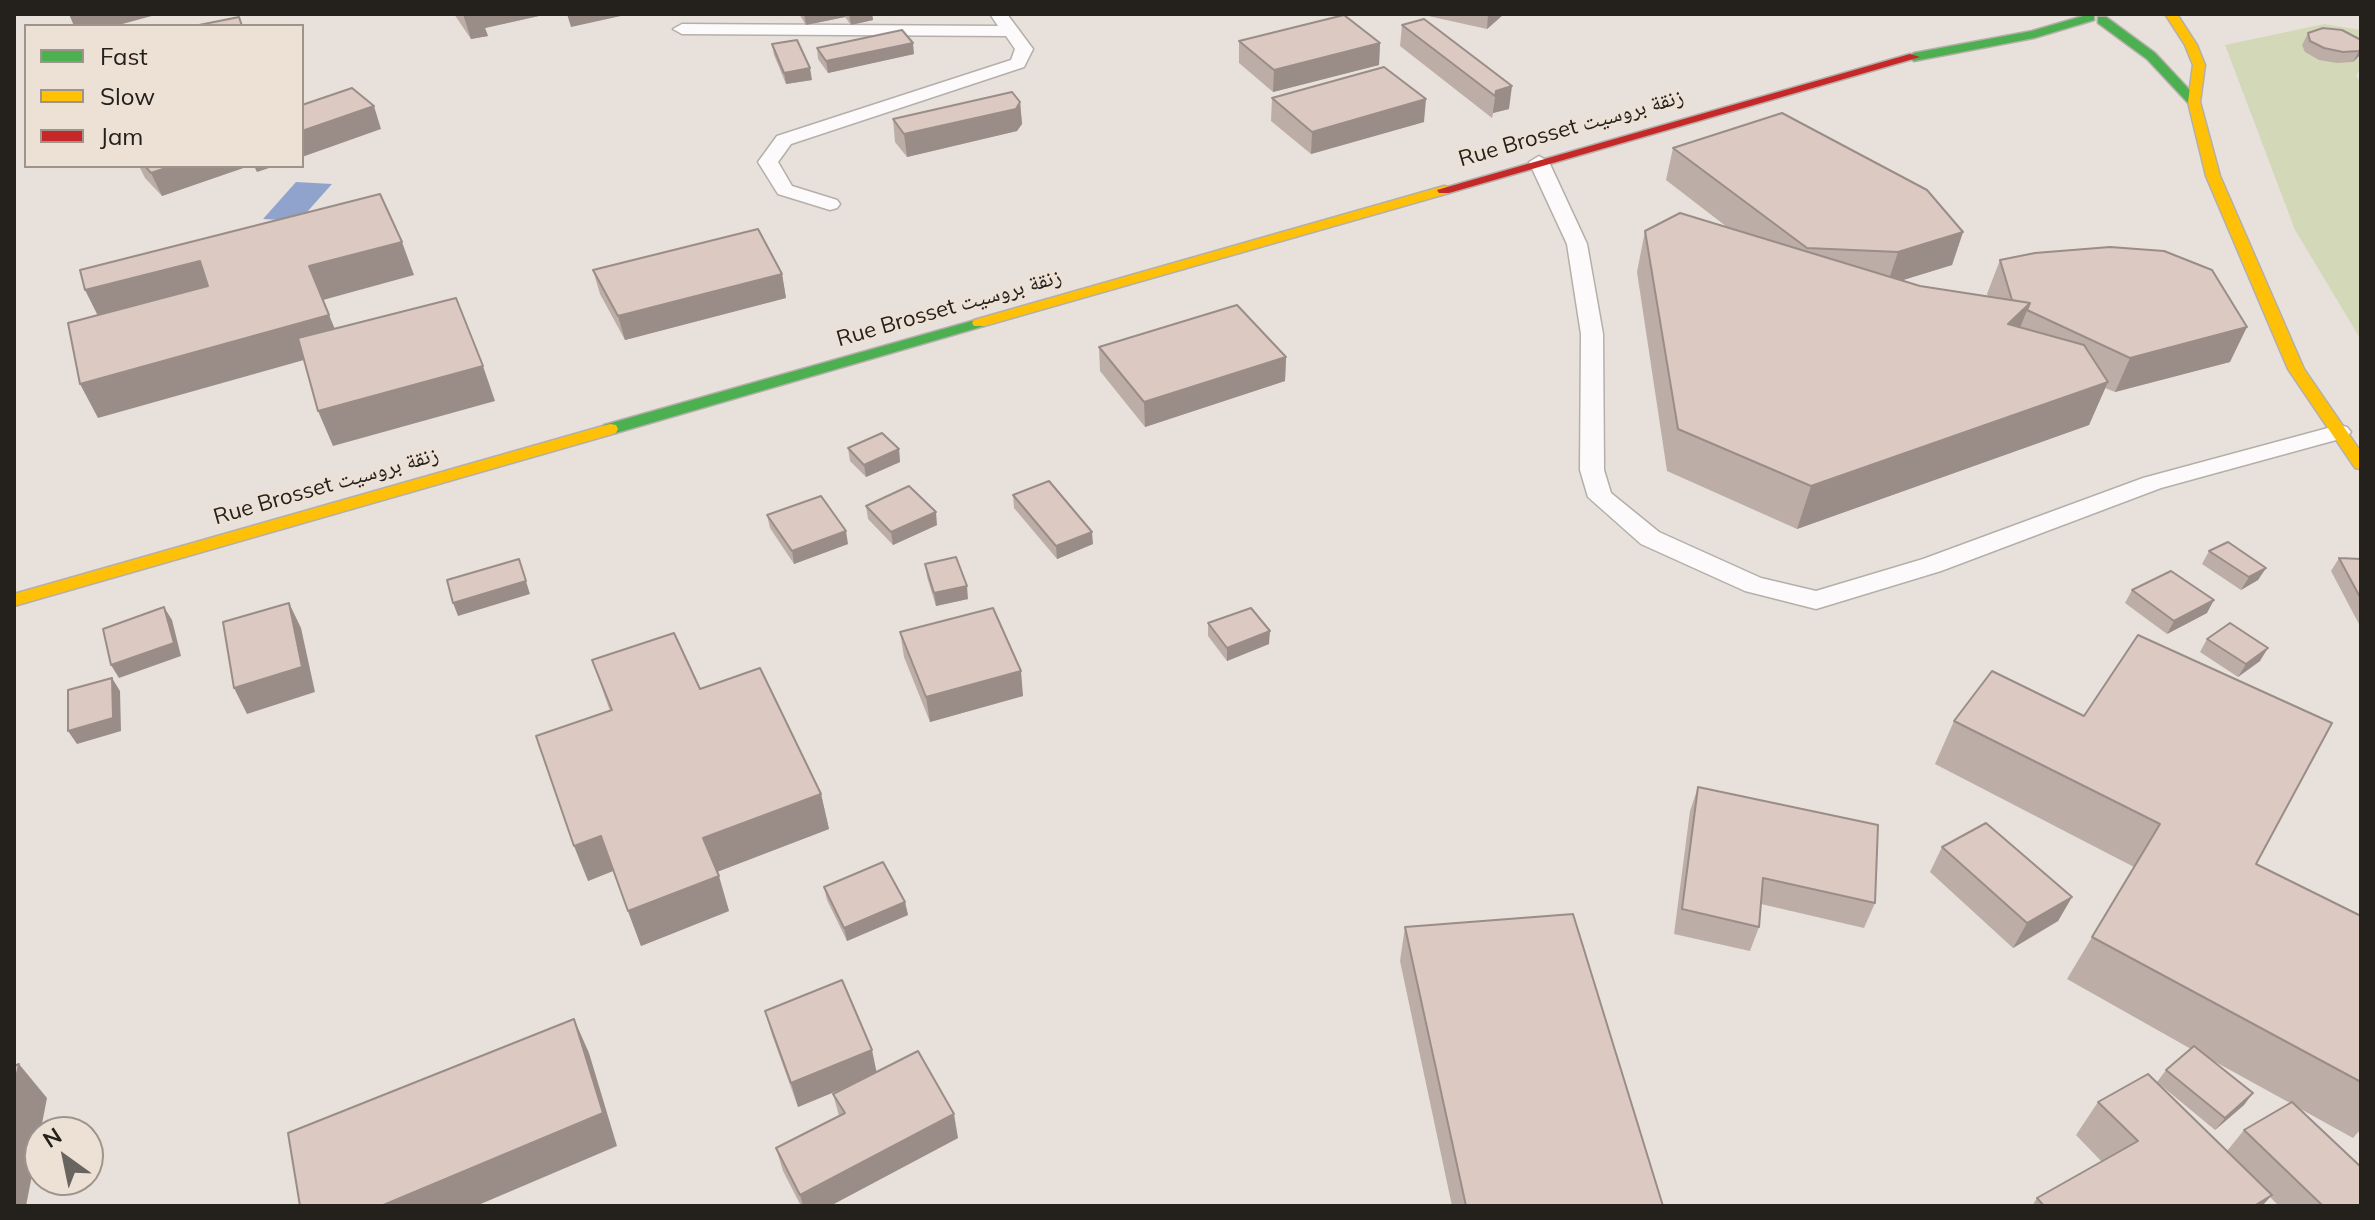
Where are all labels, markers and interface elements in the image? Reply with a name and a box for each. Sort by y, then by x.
legend [24,24,304,168]
text: Fast [100,41,148,71]
text: Slow [100,81,155,111]
street label: Rue Brosset زنقة بروسيت [1456,83,1686,173]
text: Jam [100,121,143,151]
street label: Rue Brosset زنقة بروسيت [834,263,1064,353]
street label: Rue Brosset زنقة بروسيت [211,441,441,531]
north arrow [24,1116,104,1196]
text: N [37,1121,67,1154]

